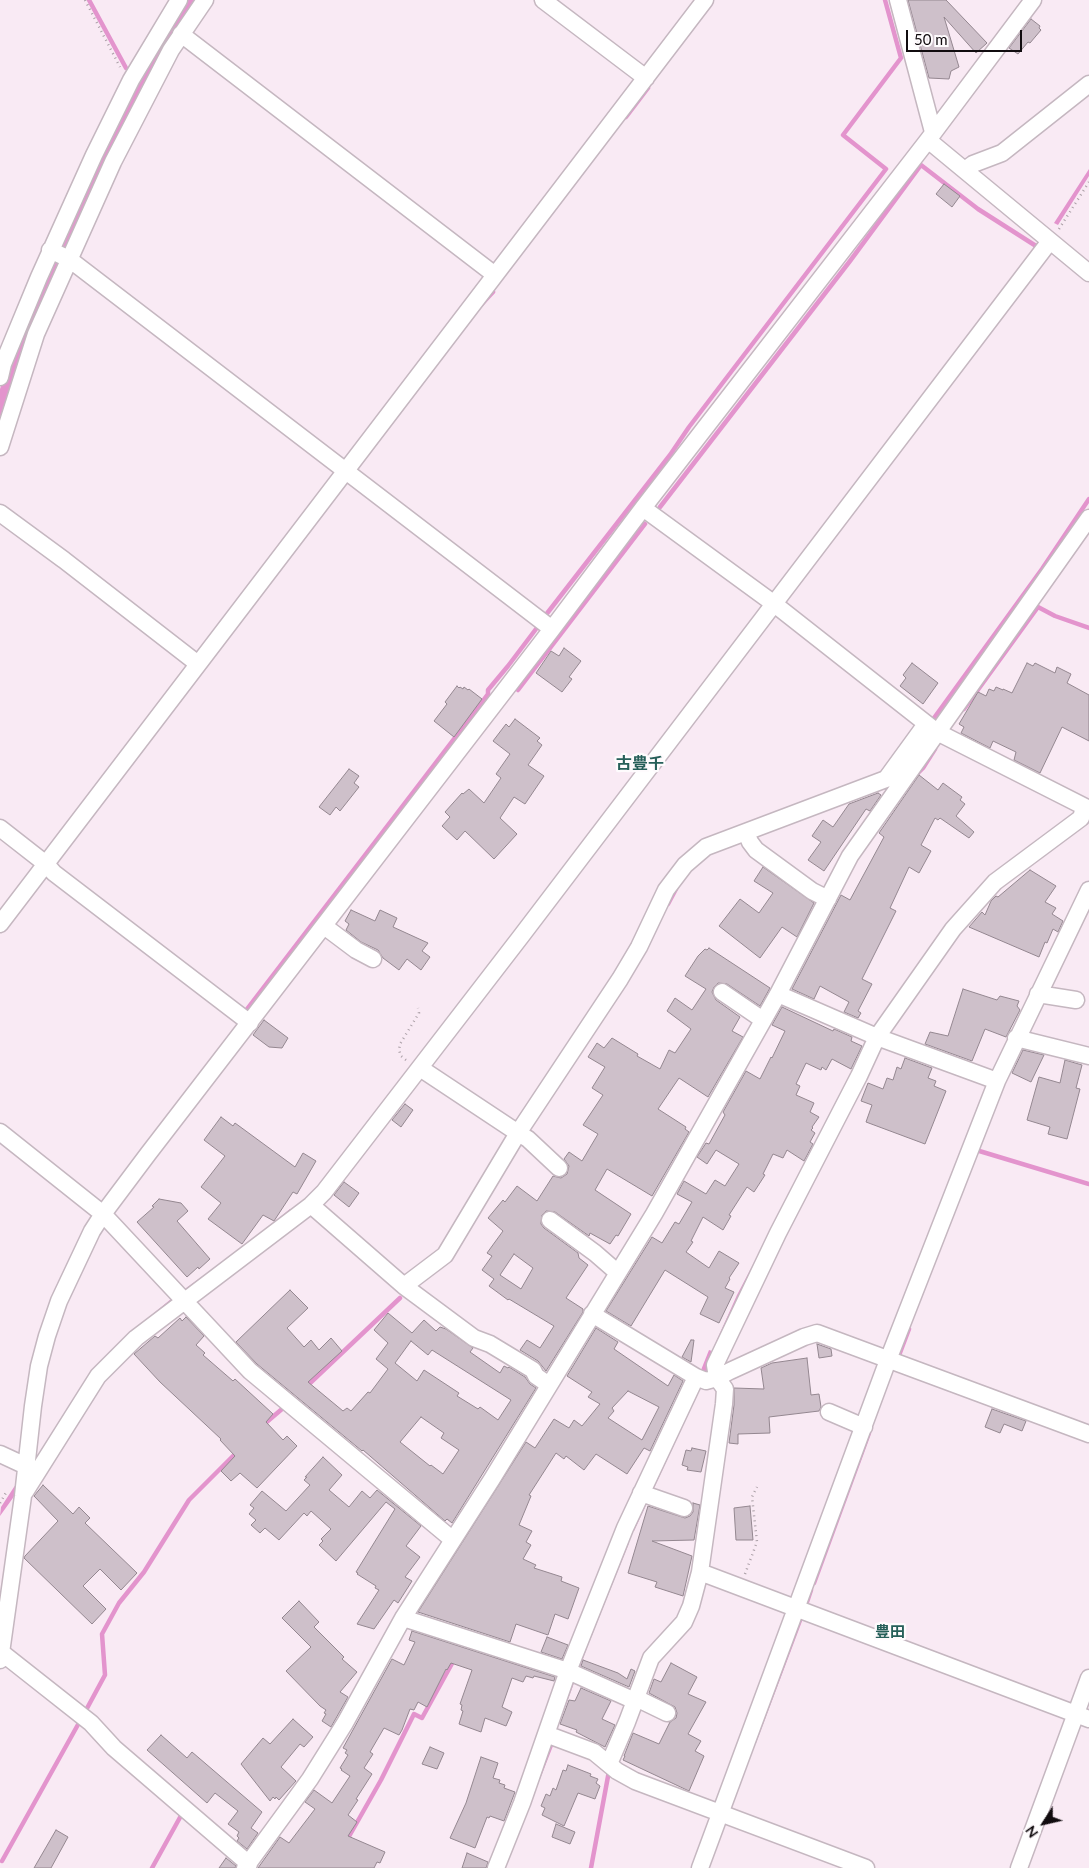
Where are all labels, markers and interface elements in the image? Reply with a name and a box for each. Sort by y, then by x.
scale bar [909,20,1025,52]
text: 50 m [914,30,948,48]
district label: 古豊千 [616,754,664,774]
district label: 豊田 [875,1623,905,1641]
north arrow [1019,1798,1069,1848]
text: N [1021,1823,1041,1841]

